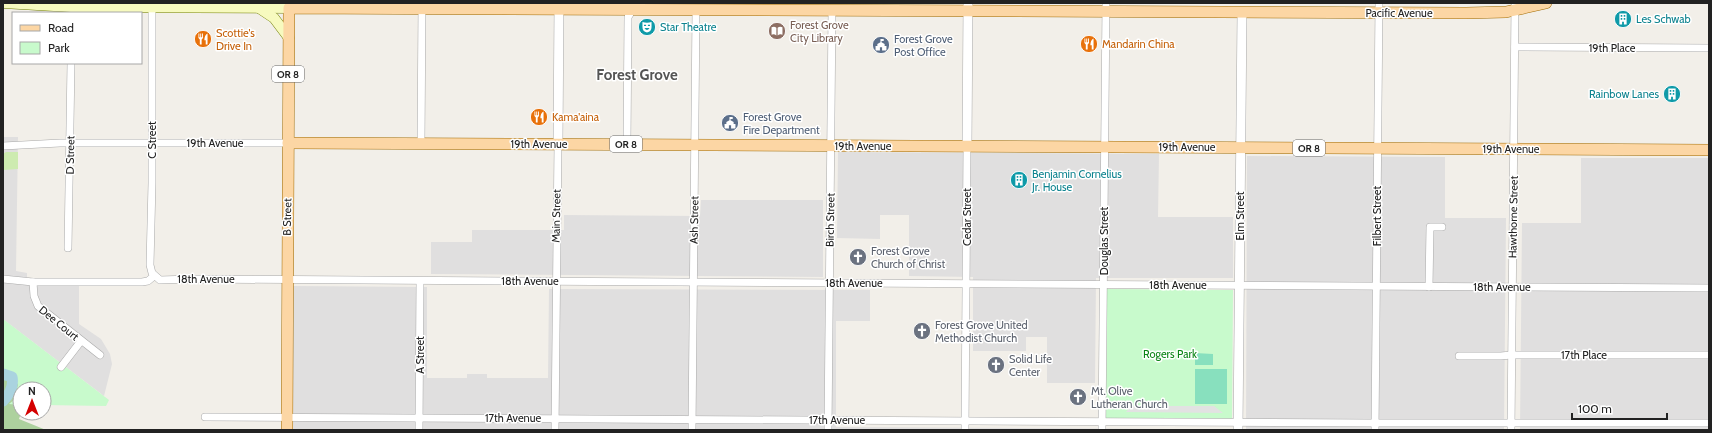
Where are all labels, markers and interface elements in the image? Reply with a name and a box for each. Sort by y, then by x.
street label: Pacific Avenue [1365,6,1433,20]
building icon: Les Schwab [1613,9,1633,29]
legend [12,12,142,64]
place label: Les Schwab [1636,12,1691,26]
theatre icon: Star Theatre [637,17,657,37]
place label: Forest Grove City Library [790,18,849,45]
text: Road [48,20,74,35]
place label: Star Theatre [660,20,717,34]
library icon: Forest Grove City Library [767,21,787,41]
place label: Scottie's Drive In [216,26,255,53]
restaurant icon: Scottie's Drive In [193,29,213,49]
place label: Forest Grove Post Office [894,32,953,59]
restaurant icon: Mandarin China [1079,34,1099,54]
public building icon: Forest Grove Post Office [871,35,891,55]
place label: Mandarin China [1102,37,1175,51]
text: Park [48,40,70,55]
street label: 19th Place [1589,41,1636,55]
road number: OR 8 [272,66,304,82]
district label: Forest Grove [596,66,678,84]
building icon: Rainbow Lanes [1662,84,1682,104]
place label: Rainbow Lanes [1589,87,1659,101]
restaurant icon: Kama'aina [529,107,549,127]
place label: Kama'aina [552,110,600,124]
place label: Forest Grove Fire Department [743,110,820,137]
public building icon: Forest Grove Fire Department [720,113,740,133]
street label: C Street [145,121,159,159]
street label: D Street [63,135,77,174]
street label: 19th Avenue [187,136,244,150]
road number: OR 8 [610,136,642,152]
street label: 19th Avenue [511,137,568,151]
street label: 19th Avenue [835,139,892,153]
street label: 19th Avenue [1159,140,1216,154]
road number: OR 8 [1293,140,1325,156]
street label: 19th Avenue [1483,142,1540,156]
place label: Benjamin Cornelius Jr. House [1031,167,1122,194]
building icon: Benjamin Cornelius Jr. House [1009,170,1029,190]
street label: Hawthorne Street [1505,175,1521,258]
street label: Filbert Street [1370,186,1384,246]
street label: Cedar Street [960,188,974,246]
street label: Main Street [549,189,563,243]
street label: Elm Street [1233,191,1247,241]
street label: Birch Street [823,193,837,247]
street label: Ash Street [687,196,701,244]
street label: B Street [280,198,294,236]
street label: Douglas Street [1097,207,1111,275]
place label: Forest Grove Church of Christ [871,244,945,271]
church icon: Forest Grove Church of Christ [848,247,868,267]
street label: 18th Avenue [177,272,235,286]
street label: 18th Avenue [501,274,559,288]
street label: 18th Avenue [825,276,883,290]
street label: 18th Avenue [1149,278,1207,292]
street label: 18th Avenue [1473,280,1531,294]
street label: Dee Court [36,303,82,344]
place label: Forest Grove United Methodist Church [935,318,1028,345]
church icon: Forest Grove United Methodist Church [912,321,932,341]
street label: A Street [413,336,427,374]
park label: Rogers Park [1143,347,1197,361]
street label: 17th Place [1561,348,1607,362]
place label: Solid Life Center [1009,352,1052,379]
church icon: Solid Life Center [986,355,1006,375]
north arrow [12,381,52,421]
text: N [28,384,36,398]
place label: Mt. Olive Lutheran Church [1091,384,1168,411]
church icon: Mt. Olive Lutheran Church [1068,387,1088,407]
scale bar [1572,395,1667,421]
text: 100 m [1578,401,1612,416]
street label: 17th Avenue [485,411,541,425]
street label: 17th Avenue [809,413,865,427]

